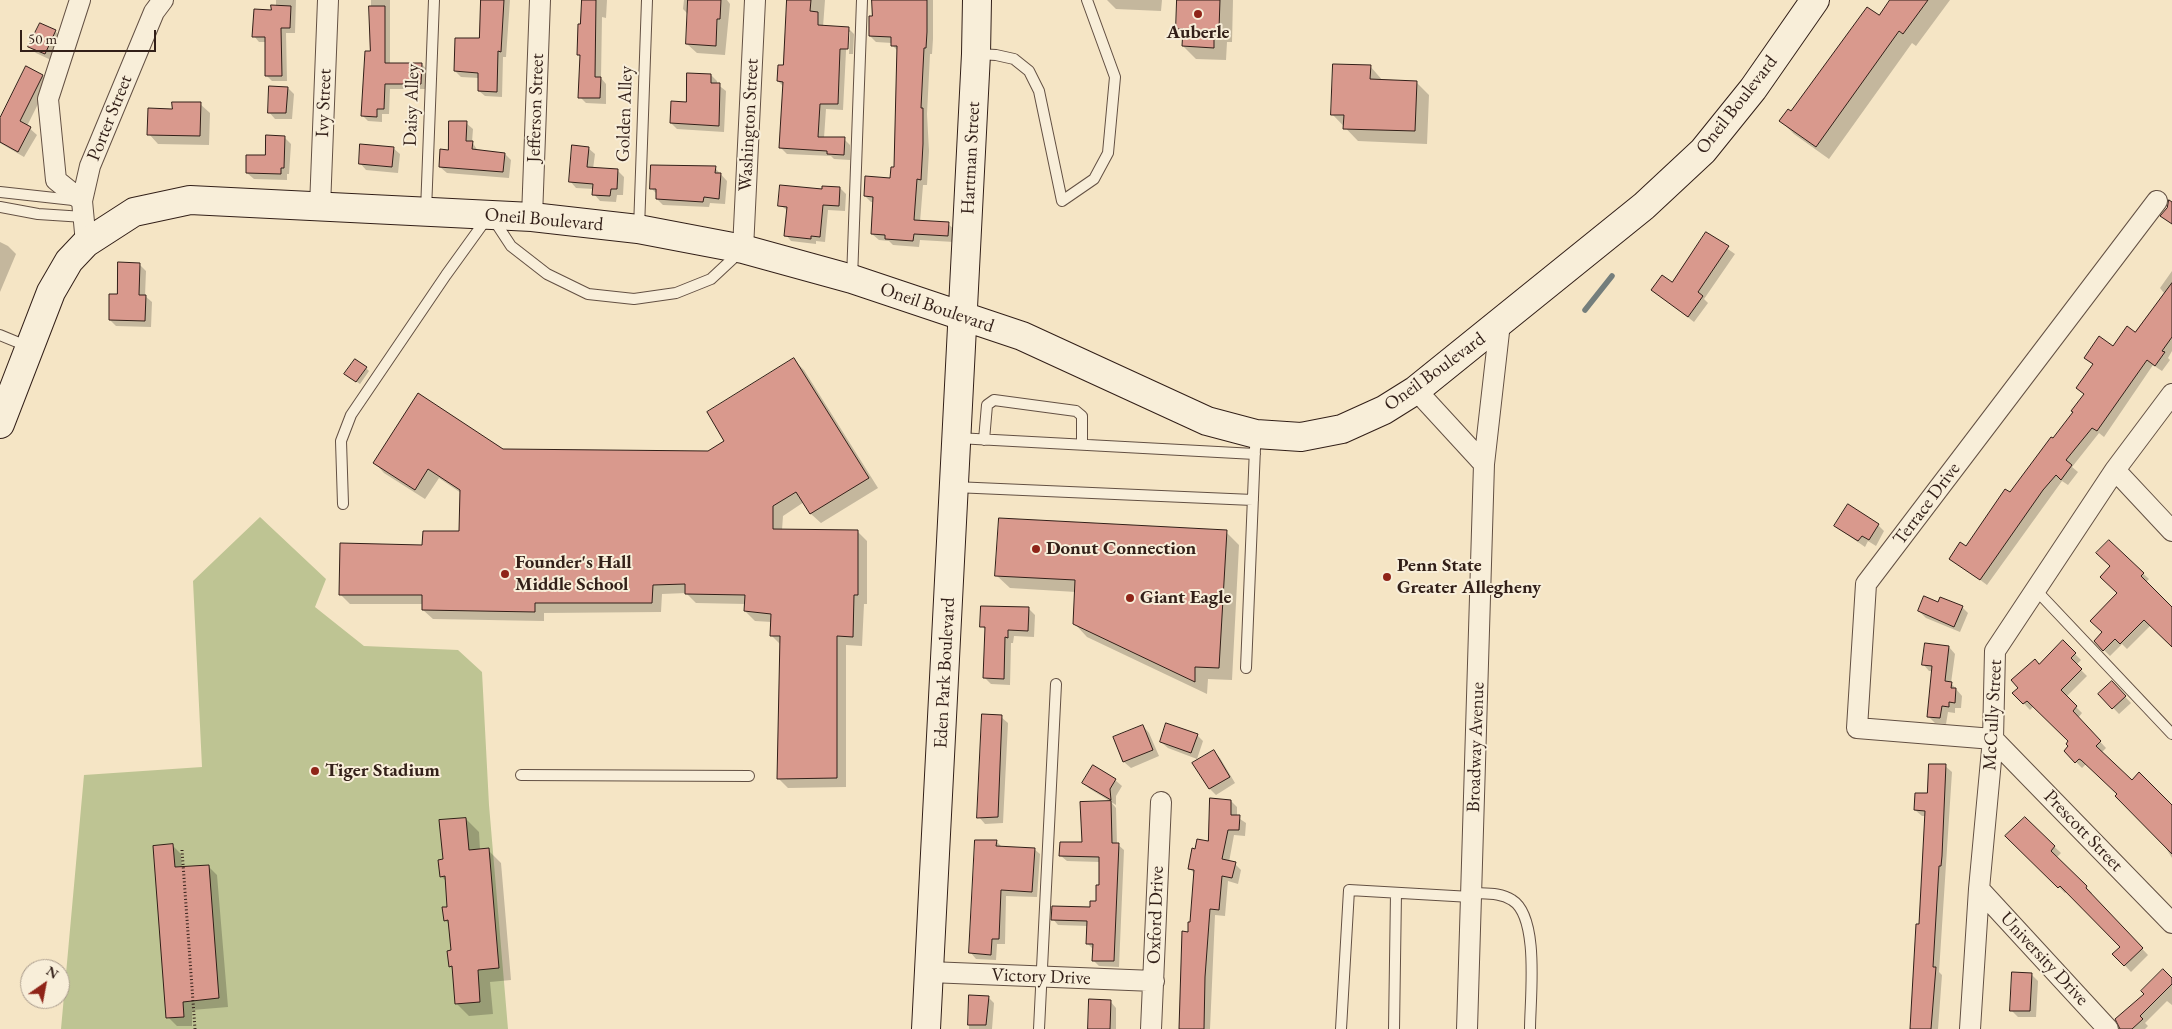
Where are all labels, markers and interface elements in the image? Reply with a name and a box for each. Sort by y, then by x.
marker: Auberle [1192,8,1204,20]
scale bar [22,20,159,52]
place label: Auberle [1166,22,1230,44]
text: 50 m [28,29,57,48]
street label: Oneil Boulevard [1691,51,1783,159]
street label: Jefferson Street [523,53,549,163]
street label: Washington Street [734,58,764,192]
street label: Daisy Alley [399,63,425,147]
street label: Golden Alley [612,65,638,163]
street label: Ivy Street [311,68,337,138]
street label: Porter Street [82,72,138,164]
street label: Hartman Street [957,101,985,215]
street label: Oneil Boulevard [484,203,604,237]
street label: Oneil Boulevard [877,278,997,338]
street label: Oneil Boulevard [1380,328,1490,416]
street label: Terrace Drive [1889,458,1965,550]
place label: Donut Connection [1046,538,1196,560]
marker: Donut Connection [1030,543,1042,555]
place label: Founder's Hall Middle School [515,552,632,596]
place label: Penn State Greater Allegheny [1397,555,1541,599]
marker: Founder's Hall Middle School [499,568,511,580]
marker: Penn State Greater Allegheny [1381,571,1393,583]
place label: Giant Eagle [1140,587,1231,609]
marker: Giant Eagle [1124,592,1136,604]
street label: Eden Park Boulevard [930,597,960,749]
street label: McCully Street [1979,659,2007,771]
street label: Broadway Avenue [1462,681,1490,813]
place label: Tiger Stadium [325,760,440,782]
marker: Tiger Stadium [309,765,321,777]
street label: Prescott Street [2038,785,2128,877]
street label: Oxford Drive [1143,866,1169,964]
street label: University Drive [1995,907,2093,1011]
north arrow [20,959,70,1009]
text: N [43,962,62,983]
street label: Victory Drive [991,964,1091,990]

